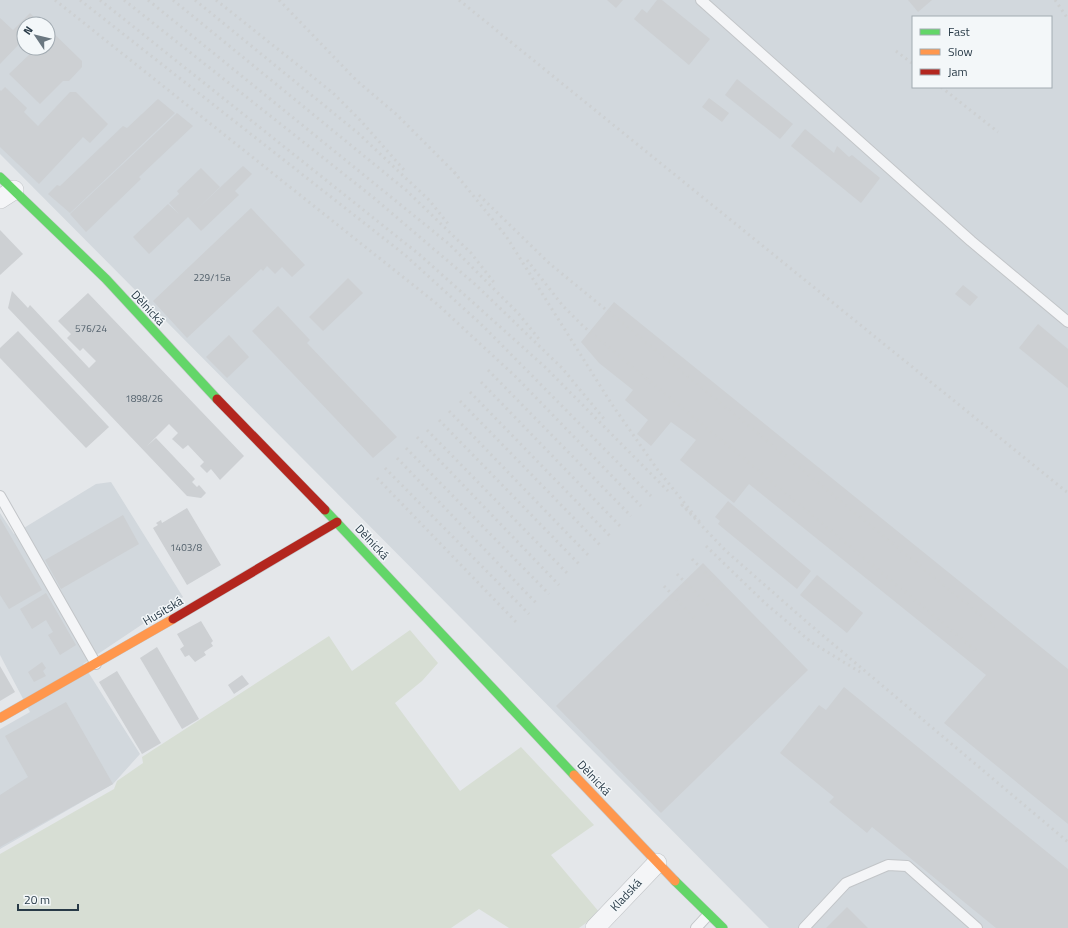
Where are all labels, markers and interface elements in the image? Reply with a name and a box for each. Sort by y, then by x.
north arrow [16,16,56,56]
legend [912,16,1052,88]
text: Fast [948,22,971,41]
text: N [19,23,37,38]
text: Slow [948,42,973,61]
text: Jam [948,62,968,81]
house number: 229/15a [193,270,231,285]
street label: Dělnická [127,286,170,330]
house number: 576/24 [75,321,107,336]
house number: 1898/26 [125,391,163,406]
street label: Dělnická [351,520,394,564]
house number: 1403/8 [170,540,202,555]
street label: Husitská [139,591,187,630]
street label: Dělnická [573,756,616,800]
street label: Kladská [605,874,646,915]
scale bar [18,886,78,912]
text: 20 m [24,890,50,909]

